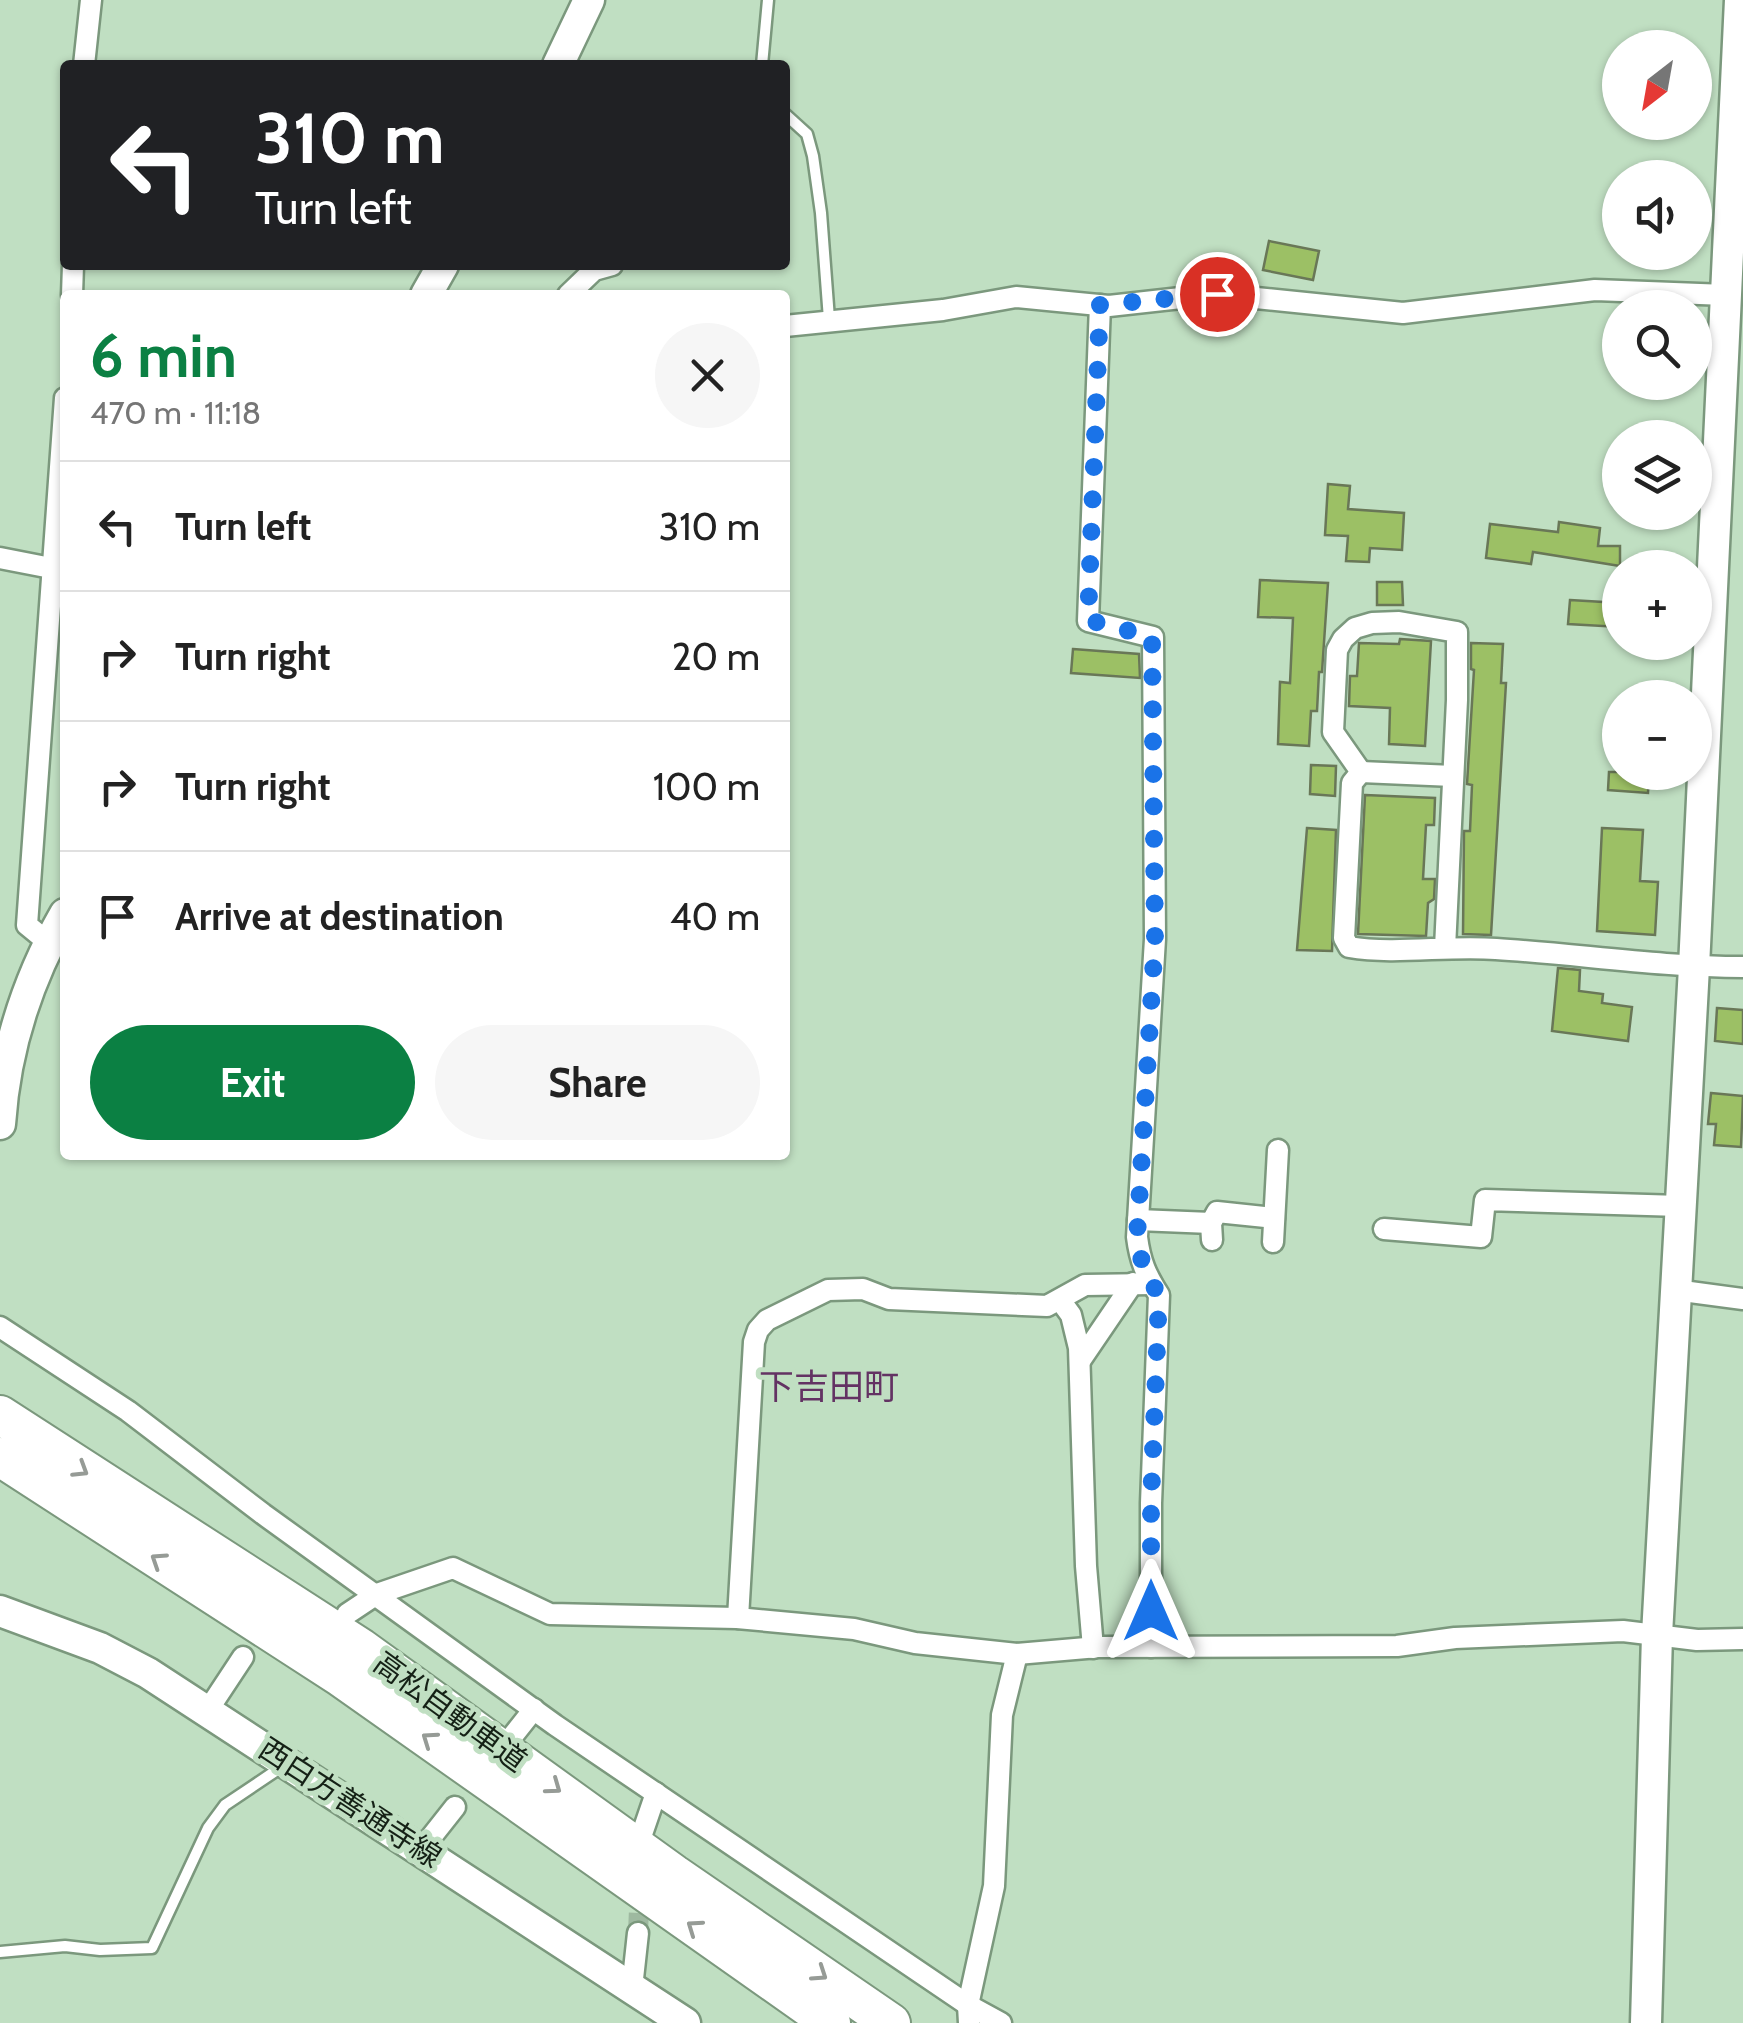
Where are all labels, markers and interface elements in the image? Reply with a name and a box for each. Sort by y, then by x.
north arrow [1602,30,1712,140]
map controls [1602,30,1712,790]
text: 310 m [255,95,445,181]
icon: left [90,100,220,230]
button: sound [1602,160,1712,270]
text: Turn left [255,181,412,235]
pin [1175,252,1260,337]
icon: arrive [1190,267,1245,322]
button: search [1602,290,1712,400]
text: 6 min [90,319,237,392]
button: close [655,323,760,428]
text: 470 m · 11:18 [90,393,261,432]
button: layers [1602,420,1712,530]
icon: left [90,499,145,554]
text: Turn left [175,503,311,550]
text: 310 m [659,503,760,550]
button: + [1602,550,1712,660]
icon: right [90,629,145,684]
text: Turn right [175,633,331,680]
text: 20 m [672,633,760,680]
button: − [1602,680,1712,790]
icon: right [90,759,145,814]
text: Turn right [175,763,331,810]
text: 100 m [653,763,760,810]
icon: arrive [90,889,145,944]
text: Arrive at destination [175,893,504,940]
text: 40 m [670,893,760,940]
button: Exit [90,1025,415,1140]
button: Share [435,1025,760,1140]
district label: 下吉田町 [759,1365,899,1408]
one-way arrow [70,1457,88,1476]
one-way arrow [151,1553,169,1572]
position arrow [1099,1559,1203,1663]
street label: 高松自動車道 [367,1644,534,1779]
street label: 西白方善通寺線 [252,1730,448,1875]
one-way arrow [421,1733,440,1752]
one-way arrow [543,1776,561,1793]
one-way arrow [687,1921,705,1939]
one-way arrow [808,1962,827,1980]

